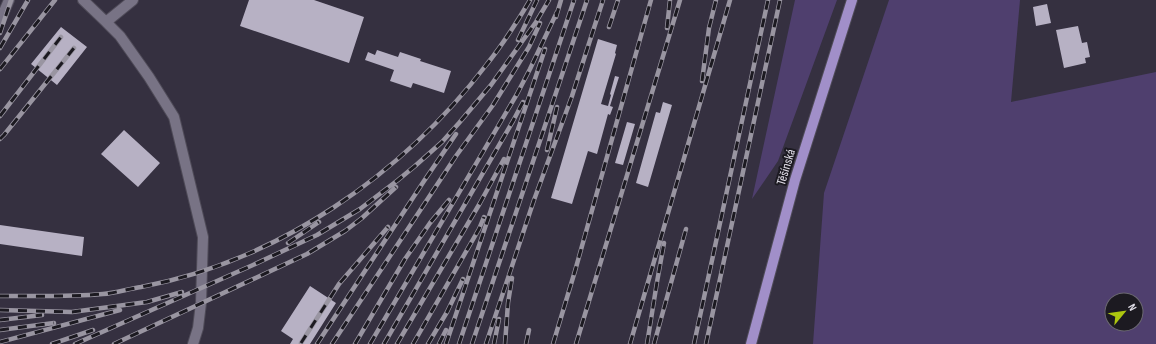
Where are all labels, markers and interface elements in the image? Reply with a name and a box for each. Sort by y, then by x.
street label: Těšínská [773,147,799,187]
north arrow [1104,292,1144,332]
text: N [1125,302,1139,313]

